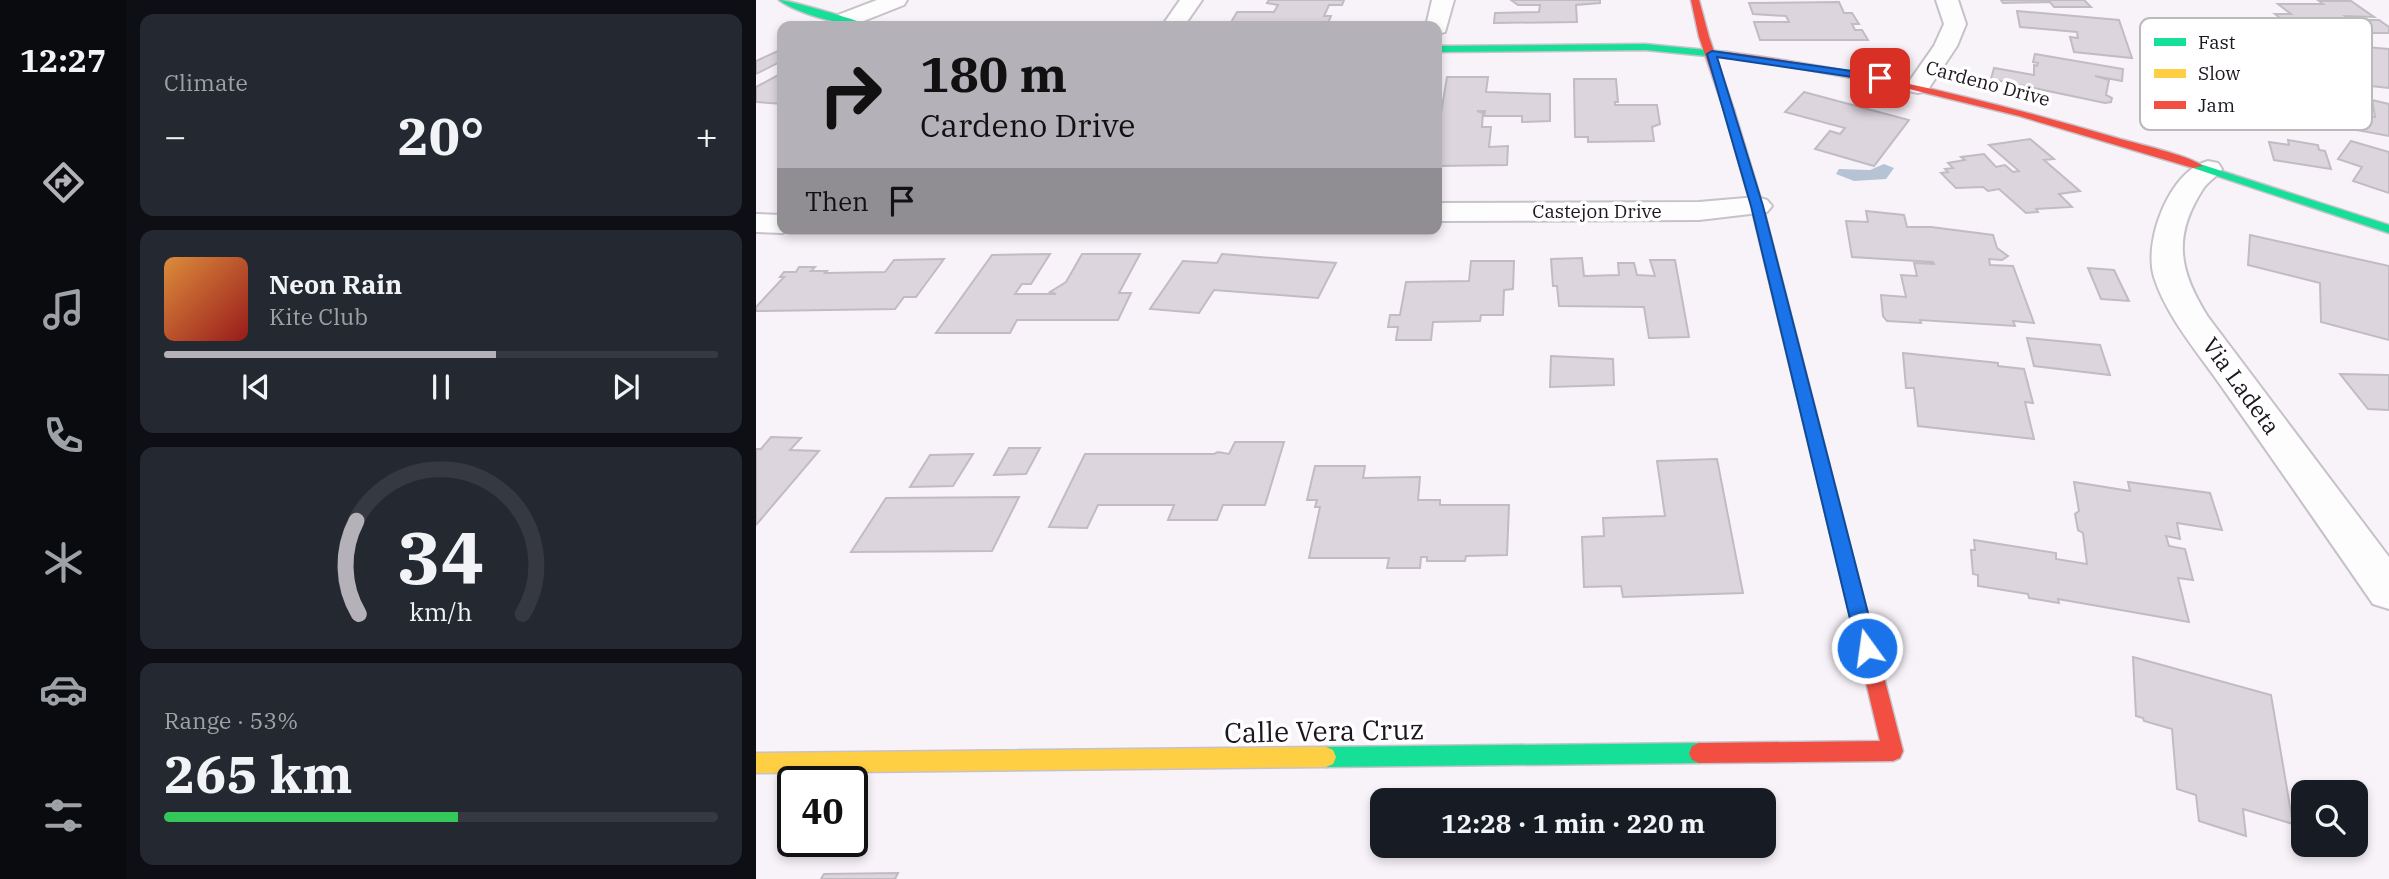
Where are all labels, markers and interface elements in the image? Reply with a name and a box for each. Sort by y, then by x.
legend [2140,18,2372,130]
text: Fast [2198,30,2236,54]
text: 12:27 [20,39,106,81]
text: 180 m [920,42,1067,105]
pin [1850,48,1910,108]
icon: right [805,49,896,140]
street label: Cardeno Drive [1923,55,2053,111]
icon: arrive [1861,59,1899,97]
text: Slow [2198,61,2240,85]
text: Climate [164,67,248,97]
text: Jam [2198,93,2235,117]
text: 20° [398,102,484,169]
text: Cardeno Drive [920,104,1135,146]
text: − [164,111,187,160]
text: + [695,111,718,160]
icon: directions [39,158,88,207]
icon: arrive [883,182,921,220]
text: Then [805,184,869,218]
street label: Castejon Drive [1532,199,1662,223]
text: Neon Rain [269,267,402,301]
icon: music [39,285,88,334]
text: Kite Club [269,301,368,331]
street label: Via Ladeta [2196,331,2287,440]
icon: previous [237,368,275,406]
icon: pause [422,368,460,406]
icon: next [607,368,645,406]
icon: phone [39,411,88,460]
text: 34 [397,509,485,604]
icon: climate [39,538,88,587]
text: km/h [409,594,473,627]
position arrow [1830,611,1904,685]
icon: car [39,665,88,714]
text: Range · 53% [164,705,298,735]
street label: Calle Vera Cruz [1224,710,1424,751]
text: 265 km [164,740,353,807]
speed limit sign: 40 [777,766,868,857]
map controls [2291,780,2368,857]
button: search [2291,780,2368,857]
icon: filters [39,791,88,840]
text: 12:28 · 1 min · 220 m [1441,806,1705,840]

